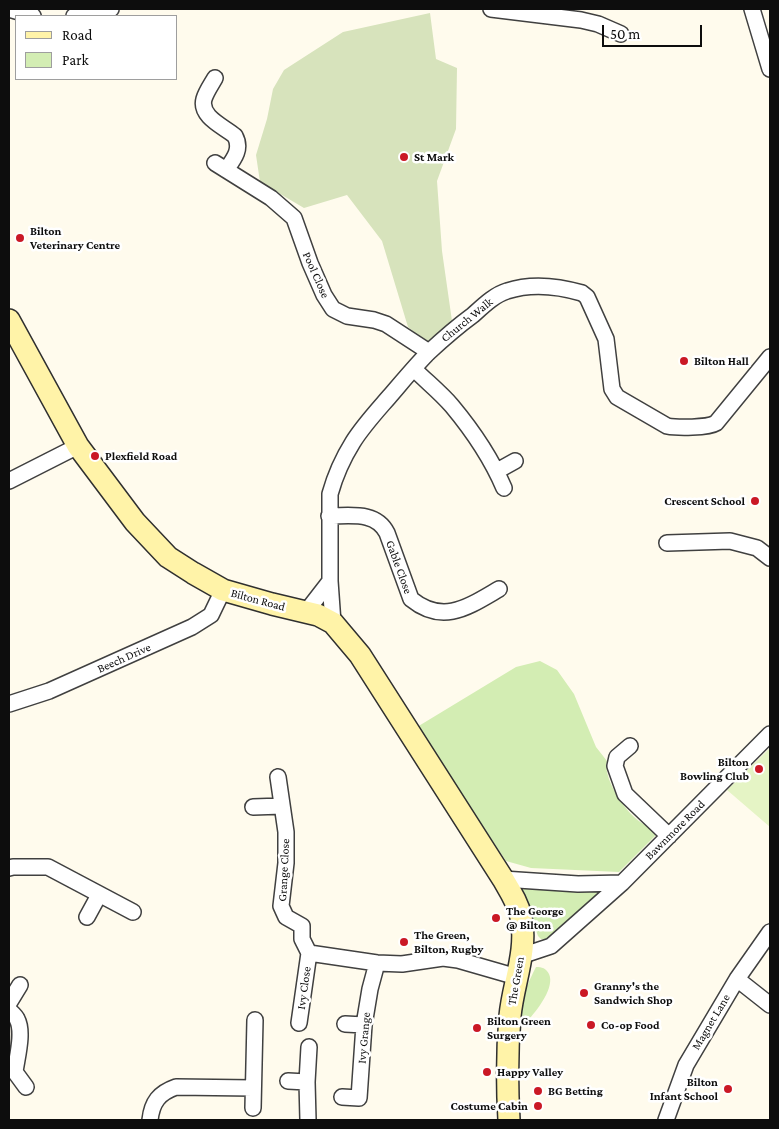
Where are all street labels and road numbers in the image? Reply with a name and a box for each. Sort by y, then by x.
street label: Pool Close [299,250,333,300]
street label: Church Walk [438,295,496,345]
street label: Gable Close [383,538,415,596]
street label: Bilton Road [229,586,287,614]
street label: Beech Drive [95,640,153,676]
street label: Bawnmore Road [642,797,708,863]
street label: Grange Close [275,838,293,902]
street label: The Green [505,956,527,1006]
street label: Ivy Close [294,966,314,1010]
street label: Magnet Lane [689,991,733,1053]
street label: Ivy Grange [355,1012,373,1064]

